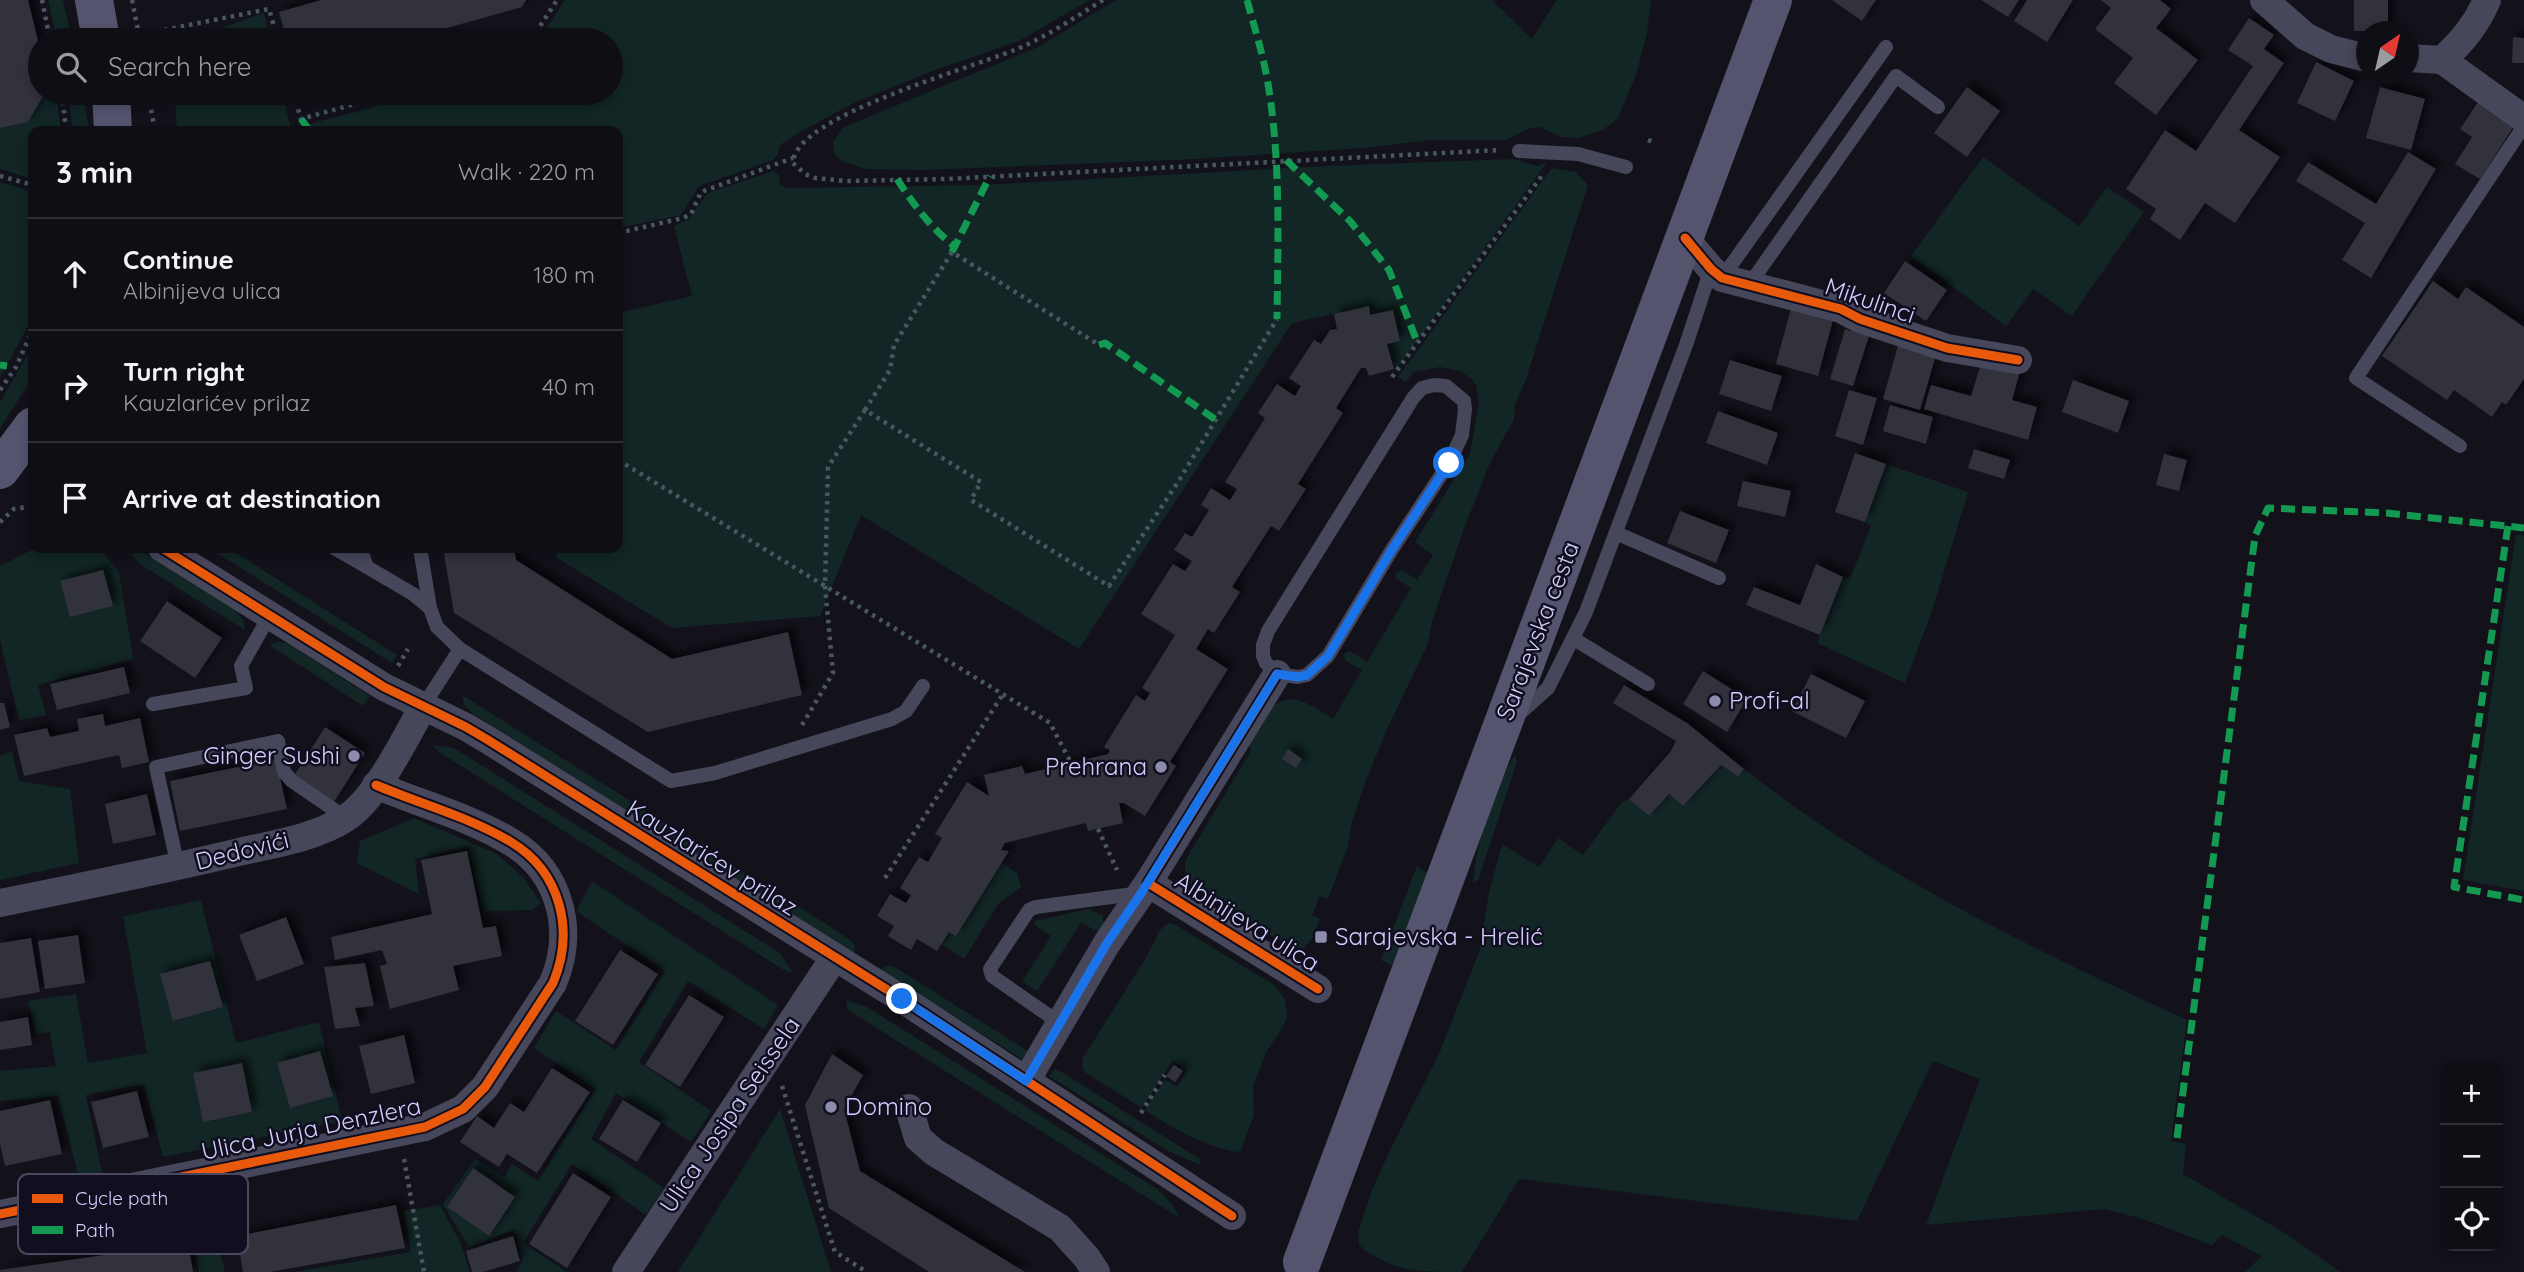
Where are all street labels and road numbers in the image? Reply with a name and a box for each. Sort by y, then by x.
street label: Mikulinci [1821,271,1919,329]
street label: Sarajevska cesta [1489,537,1585,724]
street label: Kauzlarićev prilaz [622,793,803,922]
street label: Dedovići [192,824,292,876]
street label: Albinijeva ulica [1170,865,1325,978]
street label: Ulica Josipa Seissela [652,1011,806,1218]
street label: Ulica Jurja Denzlera [198,1090,423,1166]

